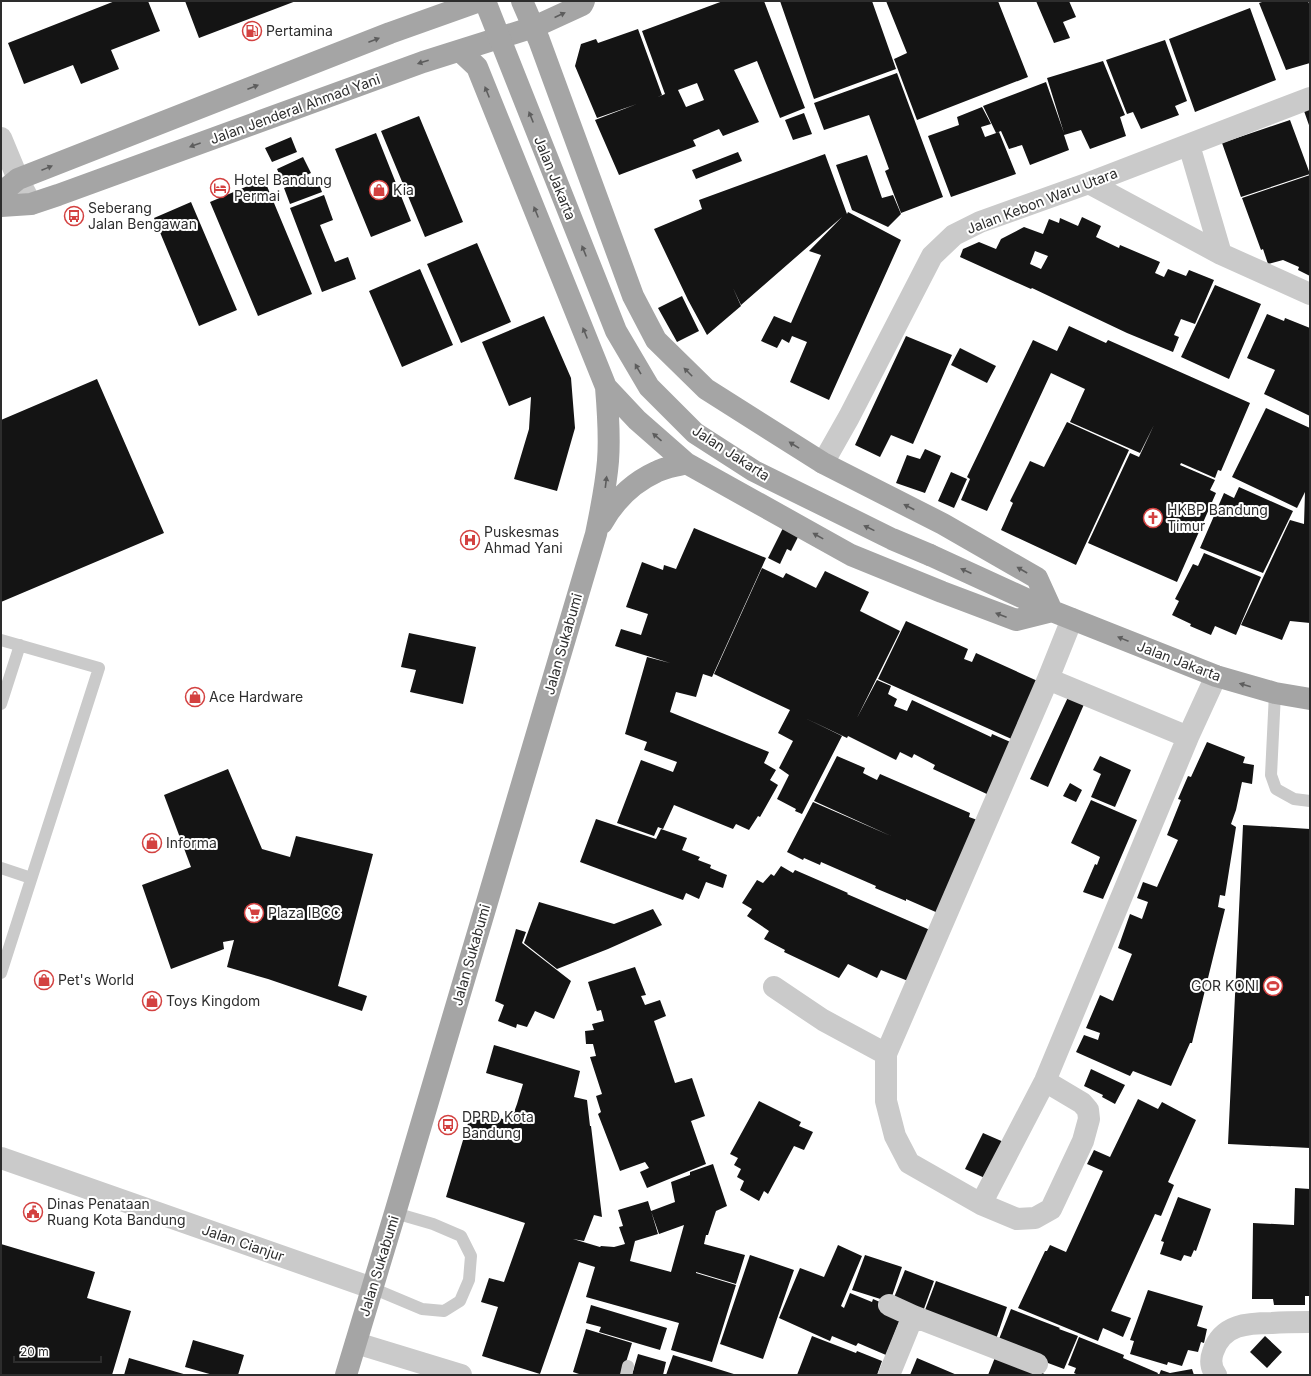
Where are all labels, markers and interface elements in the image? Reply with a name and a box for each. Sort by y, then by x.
one-way arrow [554,12,566,18]
fuel station icon: Pertamina [241,20,263,42]
place label: Pertamina [266,22,333,39]
one-way arrow [369,36,381,42]
one-way arrow [416,60,428,66]
street label: Jalan Jenderal Ahmad Yani [208,70,382,147]
one-way arrow [247,83,259,89]
one-way arrow [484,86,490,97]
one-way arrow [528,111,534,123]
street label: Jalan Jakarta [531,133,580,222]
one-way arrow [189,142,201,148]
one-way arrow [41,164,53,170]
street label: Jalan Kebon Waru Utara [964,164,1120,237]
place label: Hotel Bandung Permai [234,171,332,204]
hotel icon: Hotel Bandung Permai [209,177,231,199]
shop icon: Kia [368,179,390,201]
place label: Kia [393,181,414,198]
place label: Seberang Jalan Bengawan [88,199,197,232]
bus stop icon: Seberang Jalan Bengawan [63,205,85,227]
one-way arrow [532,206,538,218]
one-way arrow [581,244,587,256]
one-way arrow [581,326,587,338]
one-way arrow [635,363,642,375]
one-way arrow [683,367,693,377]
street label: Jalan Jakarta [689,421,773,484]
one-way arrow [652,433,662,442]
one-way arrow [789,441,799,449]
one-way arrow [602,476,609,488]
place label: HKBP Bandung Timur [1167,501,1268,534]
one-way arrow [903,504,914,510]
church icon: HKBP Bandung Timur [1142,507,1164,529]
place label: Puskesmas Ahmad Yani [484,523,563,556]
one-way arrow [863,525,874,531]
hospital icon: Puskesmas Ahmad Yani [459,529,481,551]
one-way arrow [812,533,824,540]
one-way arrow [1017,566,1028,573]
one-way arrow [960,568,971,574]
street label: Jalan Sukabumi [540,591,585,696]
one-way arrow [995,611,1007,617]
one-way arrow [1116,636,1128,642]
street label: Jalan Jakarta [1135,637,1224,684]
one-way arrow [1238,682,1250,688]
shop icon: Ace Hardware [184,686,206,708]
place label: Ace Hardware [209,688,303,705]
shop icon: Informa [141,832,163,854]
place label: Informa [166,834,217,851]
supermarket icon: Plaza IBCC [243,902,265,924]
street label: Jalan Sukabumi [448,902,493,1007]
place label: Plaza IBCC [268,904,341,921]
shop icon: Pet's World [33,969,55,991]
place label: Pet's World [58,971,134,988]
sports icon: GOR KONI [1262,975,1284,997]
place label: GOR KONI [1191,977,1259,994]
shop icon: Toys Kingdom [141,990,163,1012]
place label: Toys Kingdom [166,992,260,1009]
place label: DPRD Kota Bandung [462,1108,534,1141]
bus stop icon: DPRD Kota Bandung [437,1114,459,1136]
place label: Dinas Penataan Ruang Kota Bandung [47,1195,186,1228]
public building icon: Dinas Penataan Ruang Kota Bandung [22,1201,44,1223]
street label: Jalan Sukabumi [355,1213,402,1318]
street label: Jalan Cianjur [200,1220,287,1265]
scale bar [14,1338,101,1364]
text: 20 m [20,1344,49,1359]

